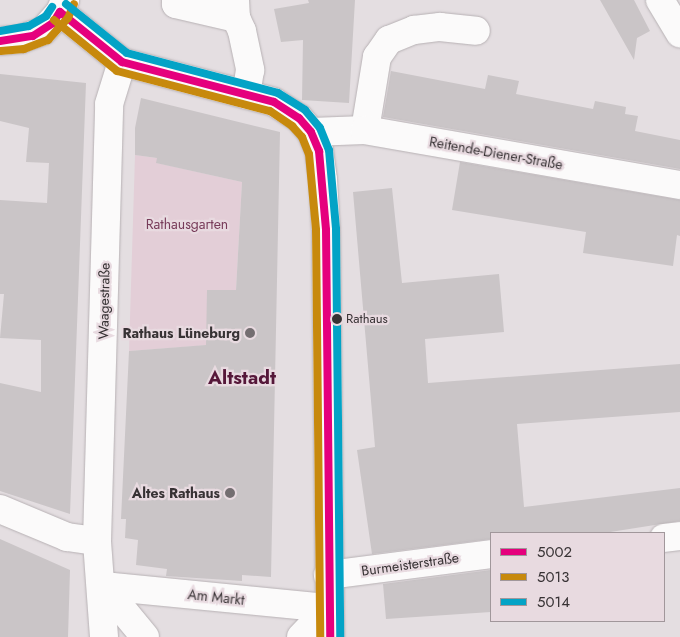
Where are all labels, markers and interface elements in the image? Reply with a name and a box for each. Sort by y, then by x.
street label: Reitende-Diener-Straße [428,133,564,173]
park label: Rathausgarten [146,216,228,232]
street label: Waagestraße [95,262,113,340]
place label: Rathaus [346,311,388,327]
marker: Rathaus [332,314,342,324]
place label: Rathaus Lüneburg [123,325,240,341]
marker: Rathaus Lüneburg [244,327,256,339]
district label: Altstadt [208,367,276,389]
place label: Altes Rathaus [132,485,220,501]
marker: Altes Rathaus [224,487,236,499]
legend [490,532,665,622]
text: 5002 [537,541,572,563]
street label: Burmeisterstraße [360,549,460,579]
text: 5013 [537,566,569,588]
street label: Am Markt [187,586,245,608]
text: 5014 [537,591,570,613]

